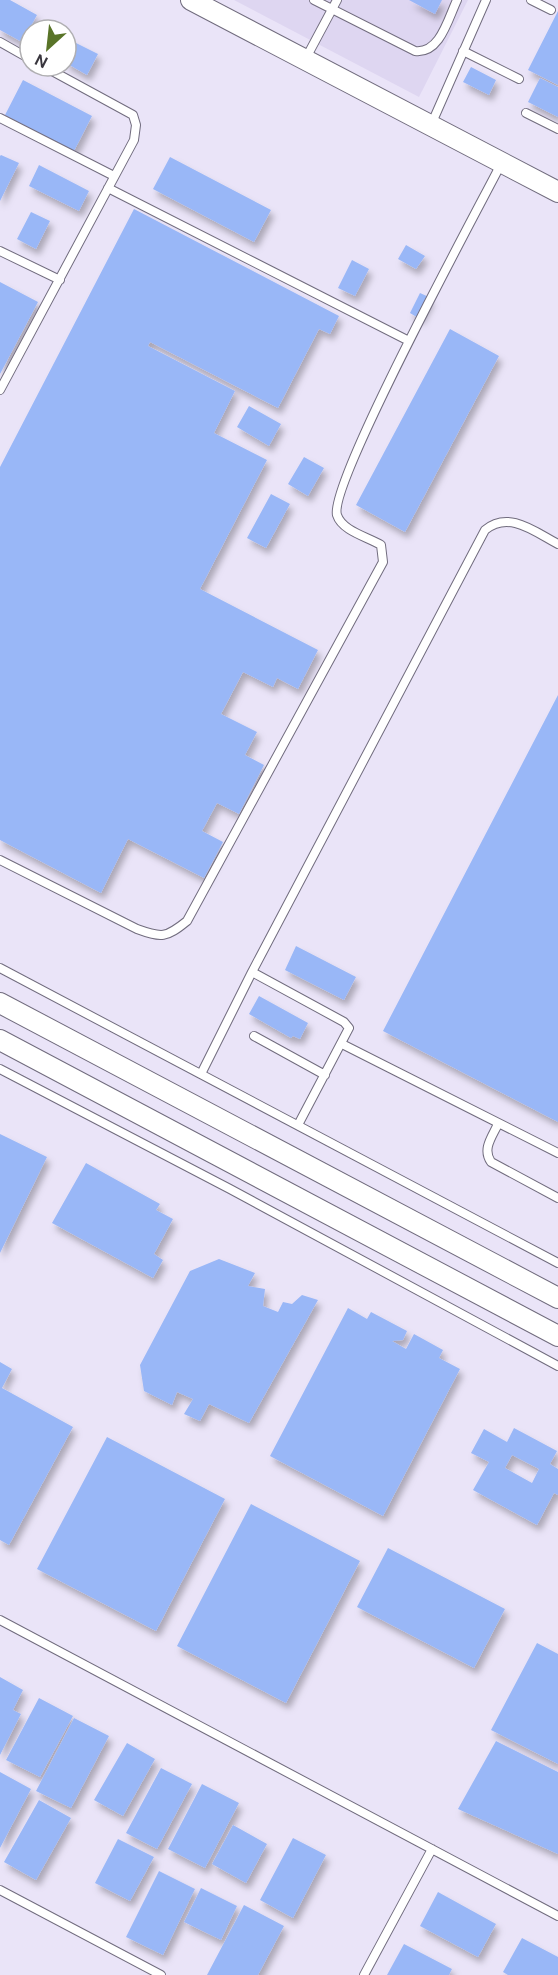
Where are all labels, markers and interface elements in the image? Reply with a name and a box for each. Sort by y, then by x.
north arrow [18,18,78,78]
text: N [31,49,51,73]

